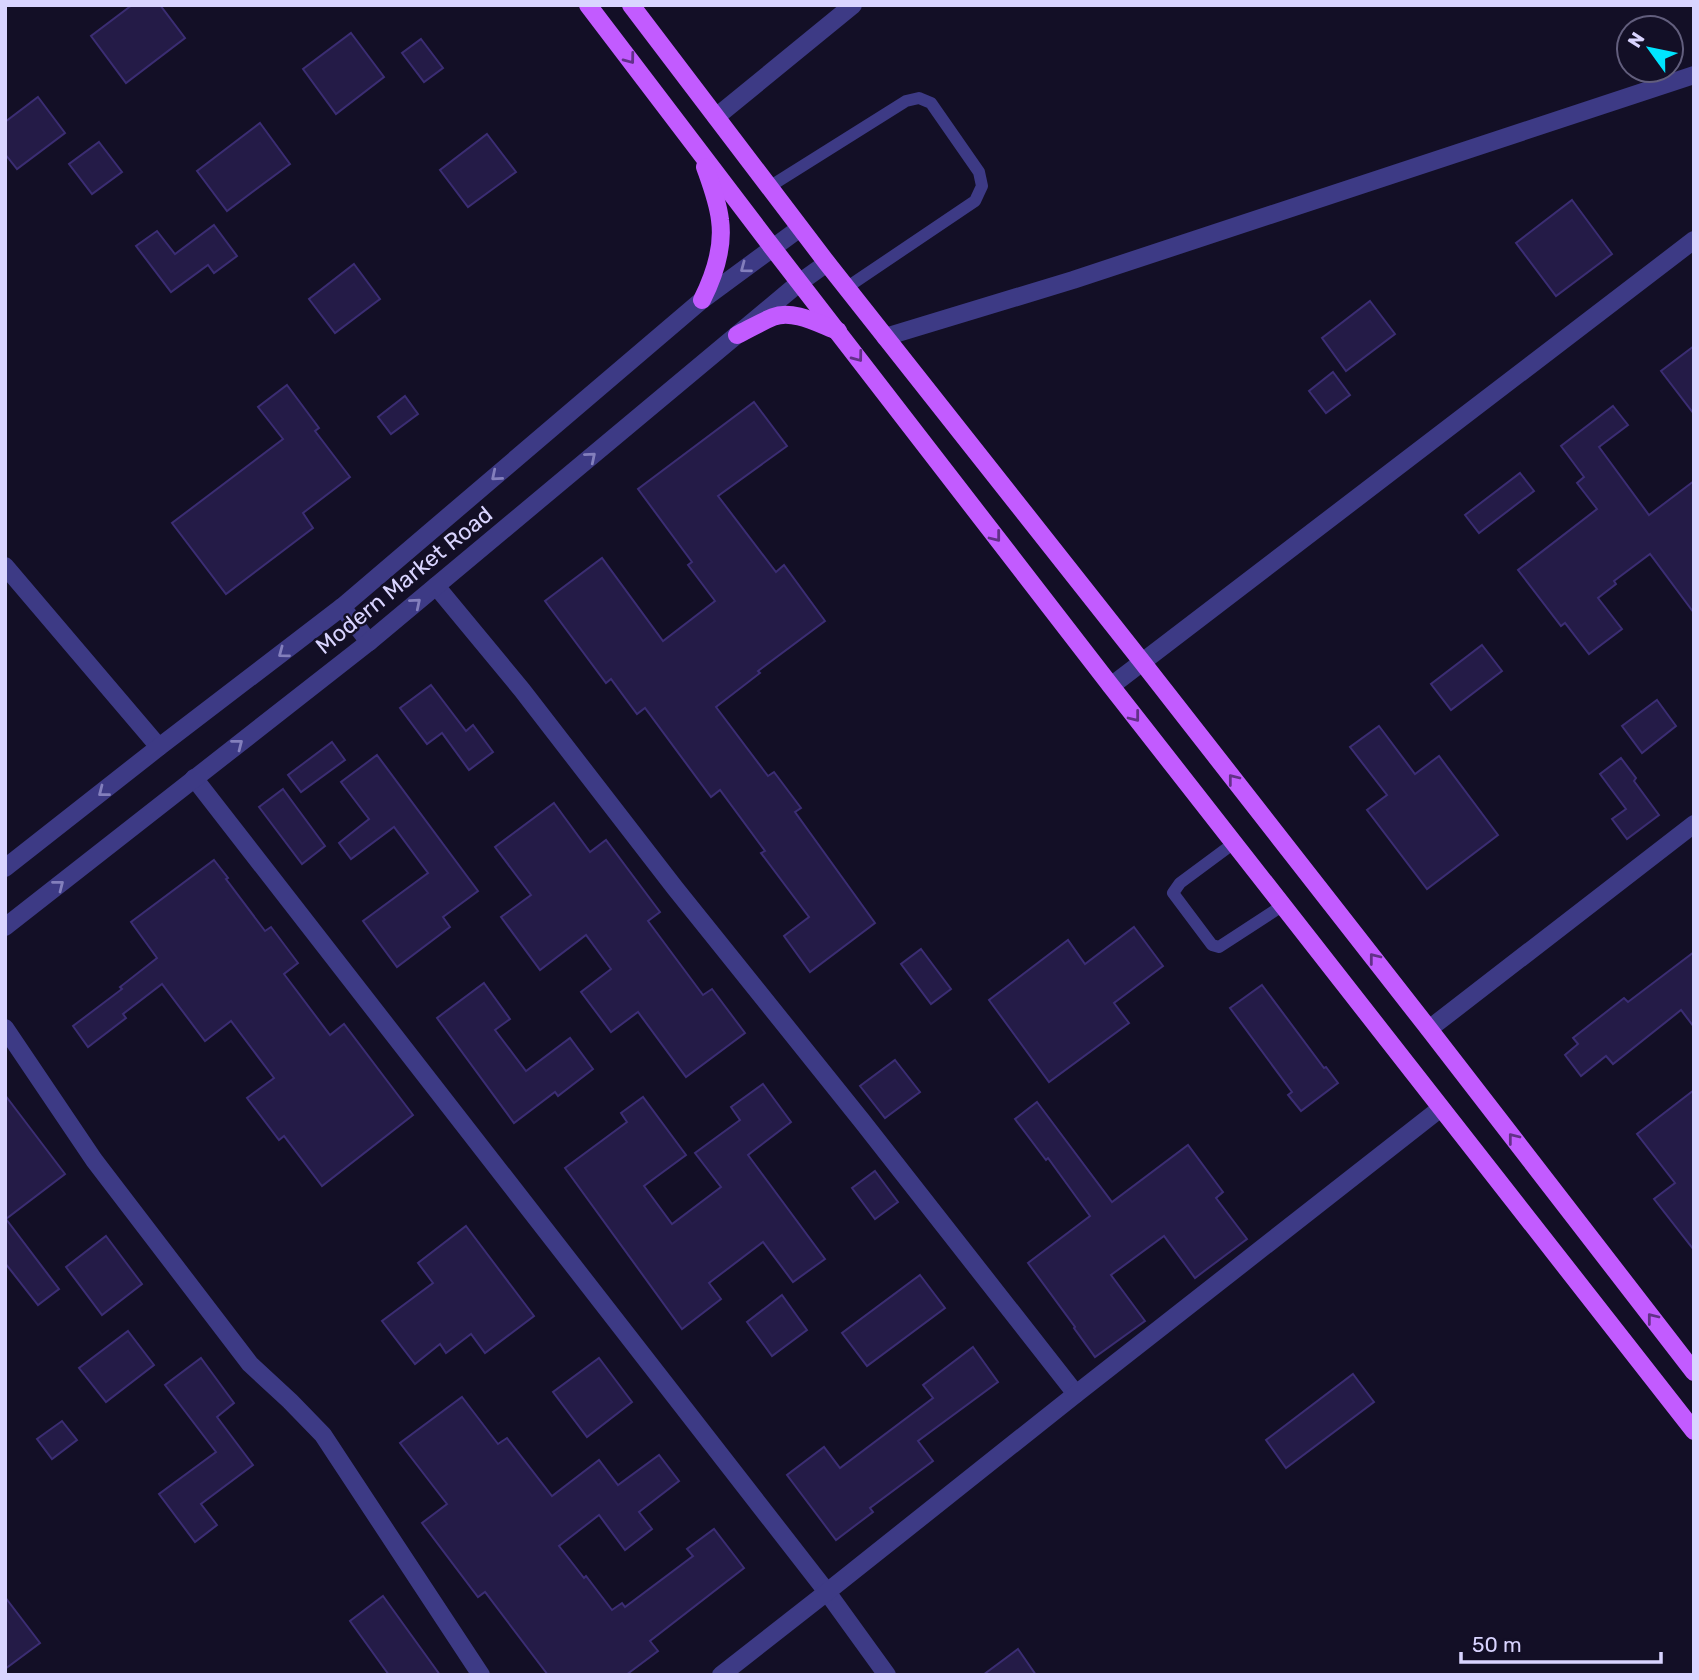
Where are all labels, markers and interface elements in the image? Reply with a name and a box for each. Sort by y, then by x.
north arrow [1615,14,1685,84]
text: N [1623,28,1650,52]
one-way arrow [621,52,634,64]
one-way arrow [740,259,753,272]
one-way arrow [849,349,862,361]
one-way arrow [583,453,595,466]
one-way arrow [491,468,504,480]
street label: Modern Market Road [310,500,498,660]
one-way arrow [987,529,1000,542]
one-way arrow [408,599,421,611]
one-way arrow [278,644,290,657]
one-way arrow [1127,709,1140,722]
one-way arrow [230,740,242,753]
one-way arrow [1229,774,1242,787]
one-way arrow [98,783,110,796]
one-way arrow [50,881,63,893]
one-way arrow [1369,954,1382,966]
one-way arrow [1509,1133,1521,1146]
one-way arrow [1647,1314,1660,1326]
scale bar [1461,1620,1660,1664]
text: 50 m [1472,1632,1522,1657]

